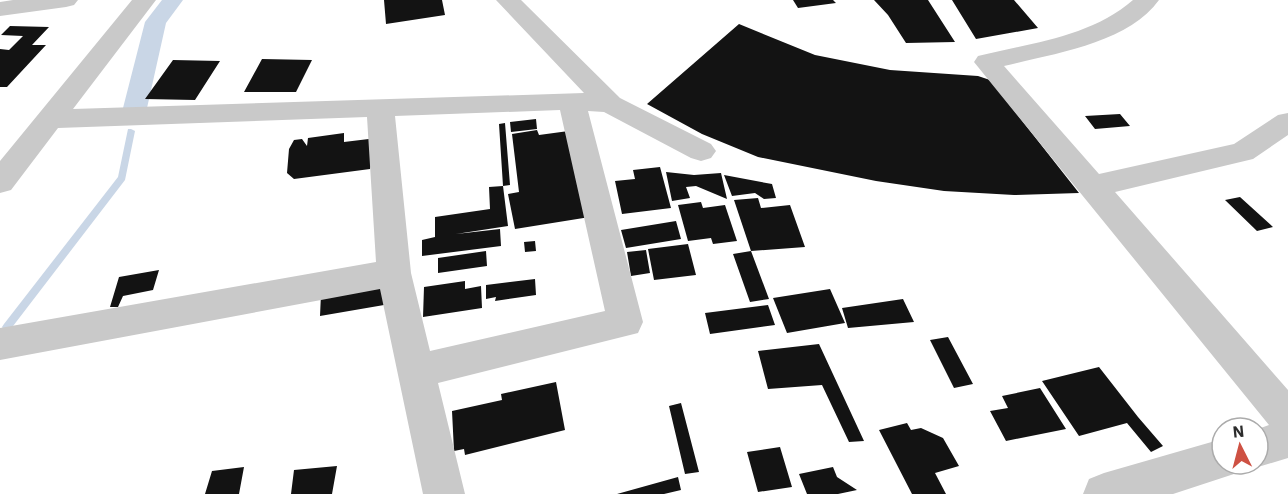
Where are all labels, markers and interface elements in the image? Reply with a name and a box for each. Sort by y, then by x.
north arrow [1210,416,1270,476]
text: N [1232,421,1245,442]

